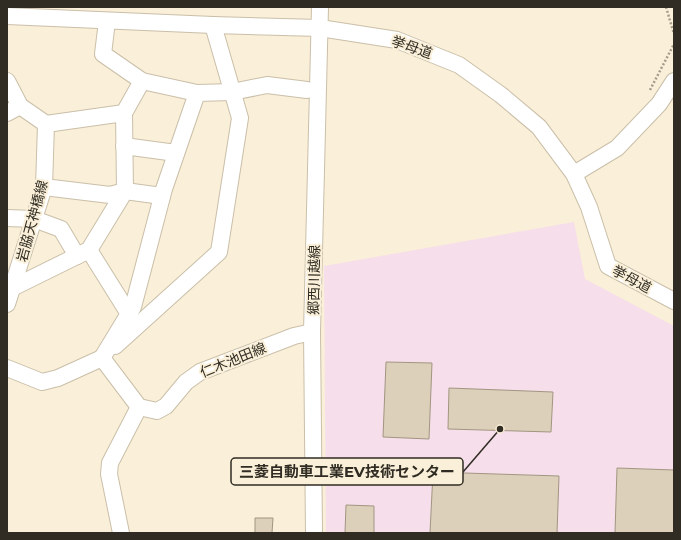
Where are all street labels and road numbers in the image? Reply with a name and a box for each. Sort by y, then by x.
street label: 挙母道 [389,32,435,62]
street label: 岩脇天神橋線 [12,178,52,264]
street label: 郷西川越線 [304,245,324,315]
street label: 挙母道 [609,261,655,297]
street label: 仁木池田線 [197,339,269,381]

